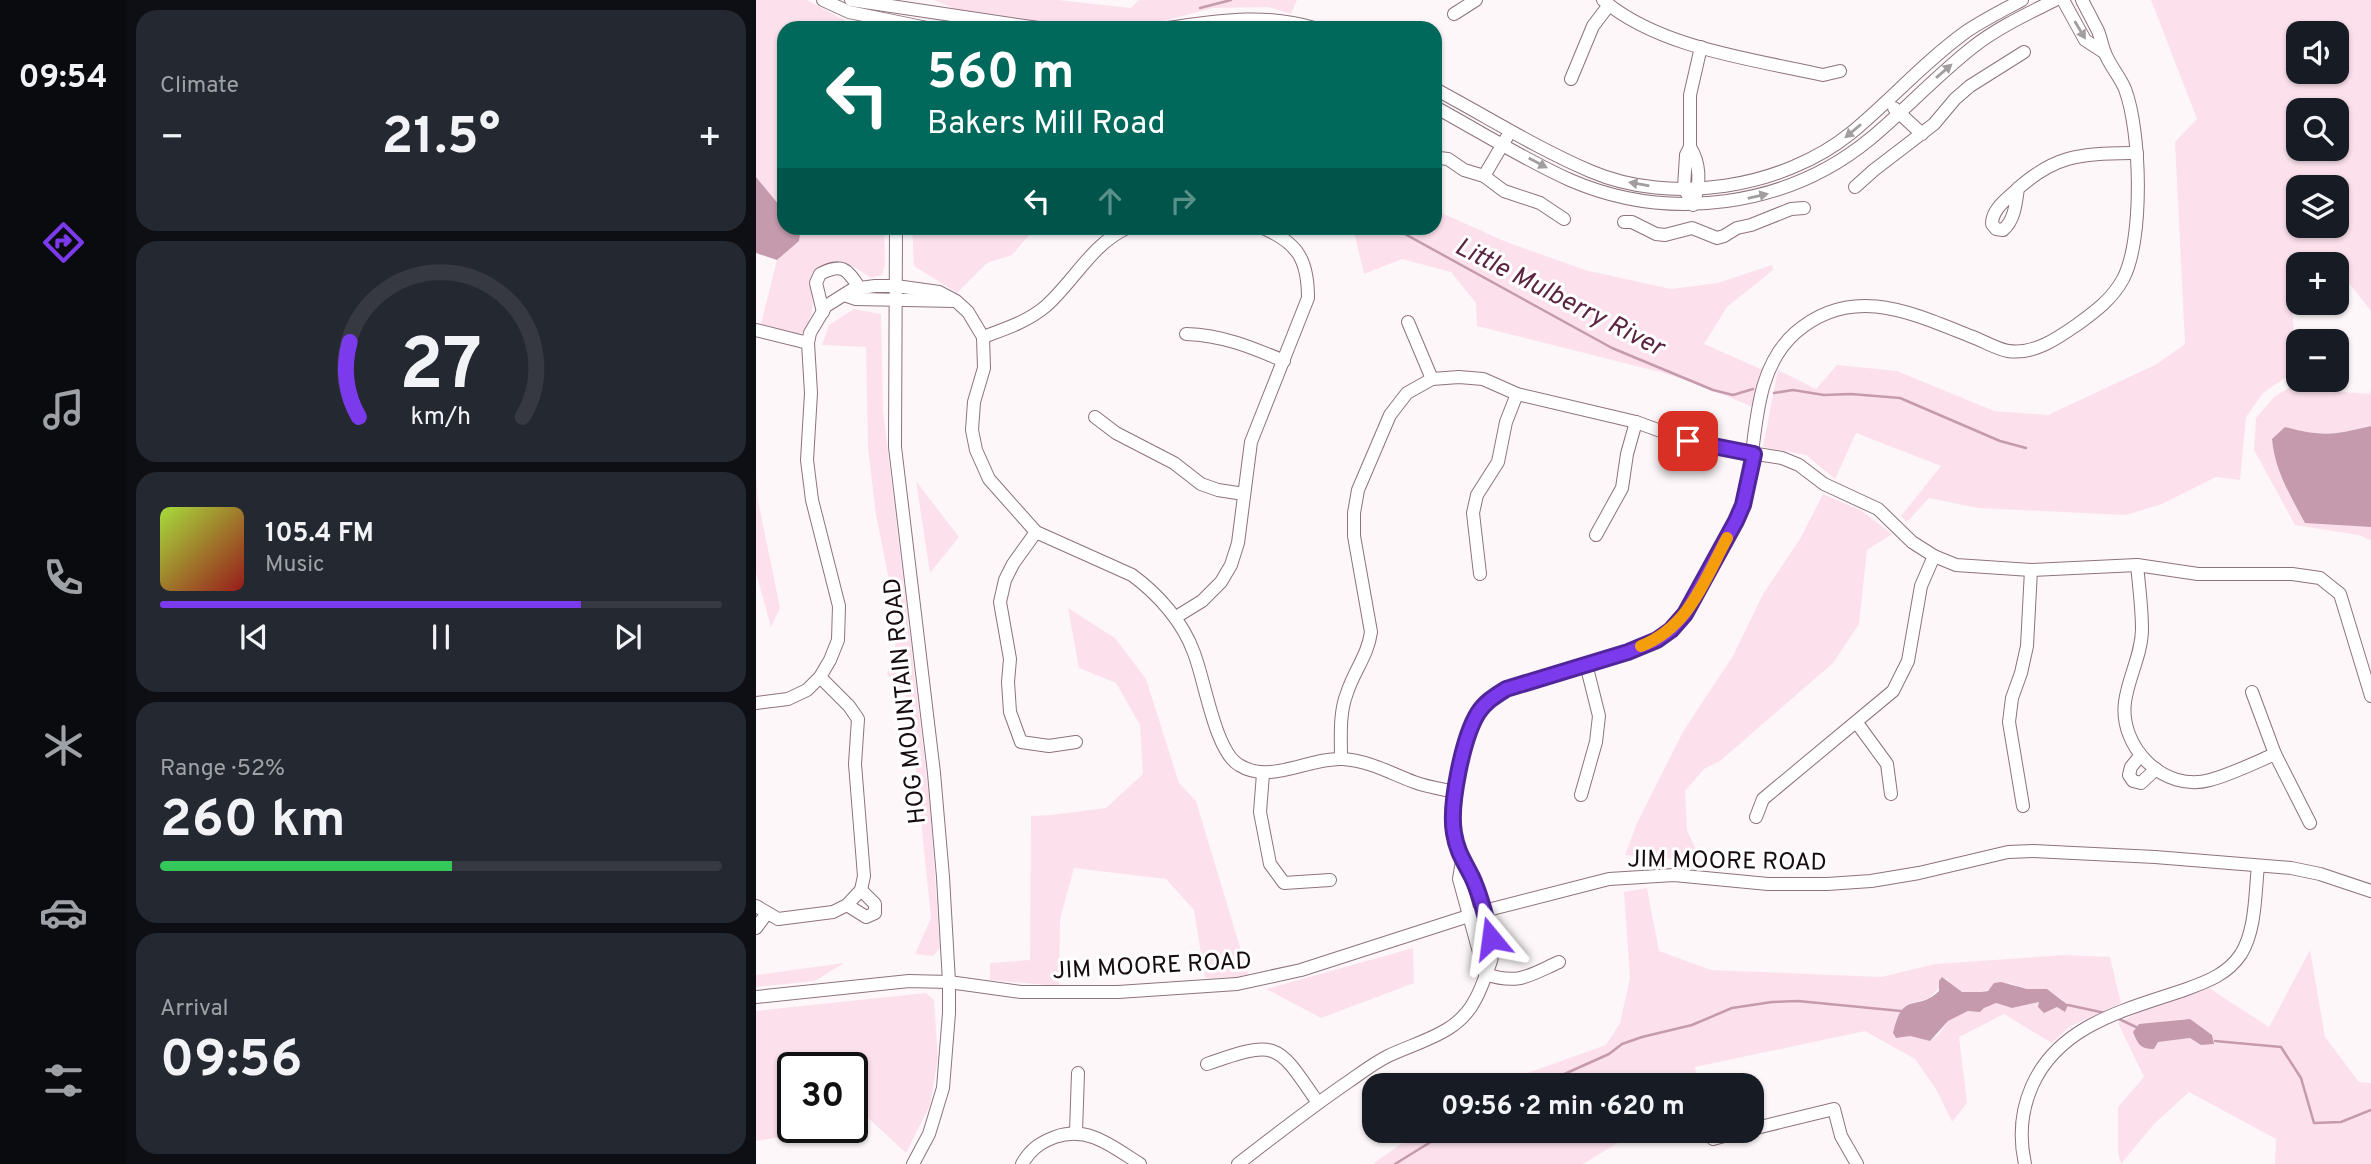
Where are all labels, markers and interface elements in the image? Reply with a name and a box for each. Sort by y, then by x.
one-way arrow [2074,21,2087,40]
map controls [2286,21,2349,392]
button: sound [2286,21,2349,84]
text: 560 m [927,44,1074,106]
icon: left [812,49,903,140]
text: 09:54 [18,59,108,99]
one-way arrow [1936,64,1953,79]
text: Climate [160,72,239,101]
button: search [2286,98,2349,161]
text: Bakers Mill Road [927,105,1166,145]
text: 21.5° [382,106,500,172]
text: − [160,115,185,164]
text: + [697,115,722,164]
one-way arrow [1844,123,1861,138]
one-way arrow [1529,157,1548,169]
button: layers [2286,175,2349,238]
one-way arrow [1628,178,1650,189]
icon: left [1018,182,1056,220]
icon: ahead [1091,182,1129,220]
icon: right [1164,182,1202,220]
one-way arrow [1747,190,1769,201]
icon: directions [39,218,88,267]
water label: Little Mulberry River [1449,231,1671,366]
button: + [2286,252,2349,315]
text: 27 [400,324,482,416]
button: − [2286,329,2349,392]
icon: music [39,385,88,434]
text: km/h [411,402,471,434]
pin [1658,411,1718,471]
icon: arrive [1669,422,1707,460]
text: 105.4 FM [265,518,374,551]
text: Music [265,551,325,580]
icon: phone [39,553,88,602]
street label: HOG MOUNTAIN ROAD [878,576,934,825]
icon: previous [235,618,273,656]
icon: pause [422,618,460,656]
icon: next [609,618,647,656]
icon: climate [39,721,88,770]
text: Range · 52% [160,755,285,784]
text: 260 km [160,789,346,855]
street label: JIM MOORE ROAD [1627,845,1827,879]
icon: car [39,888,88,937]
position arrow [1454,901,1528,975]
street label: JIM MOORE ROAD [1052,947,1252,987]
text: Arrival [160,995,229,1024]
text: 09:56 [160,1029,303,1095]
speed limit sign: 30 [777,1052,868,1143]
icon: filters [39,1056,88,1105]
text: 09:56 · 2 min · 620 m [1441,1091,1685,1124]

